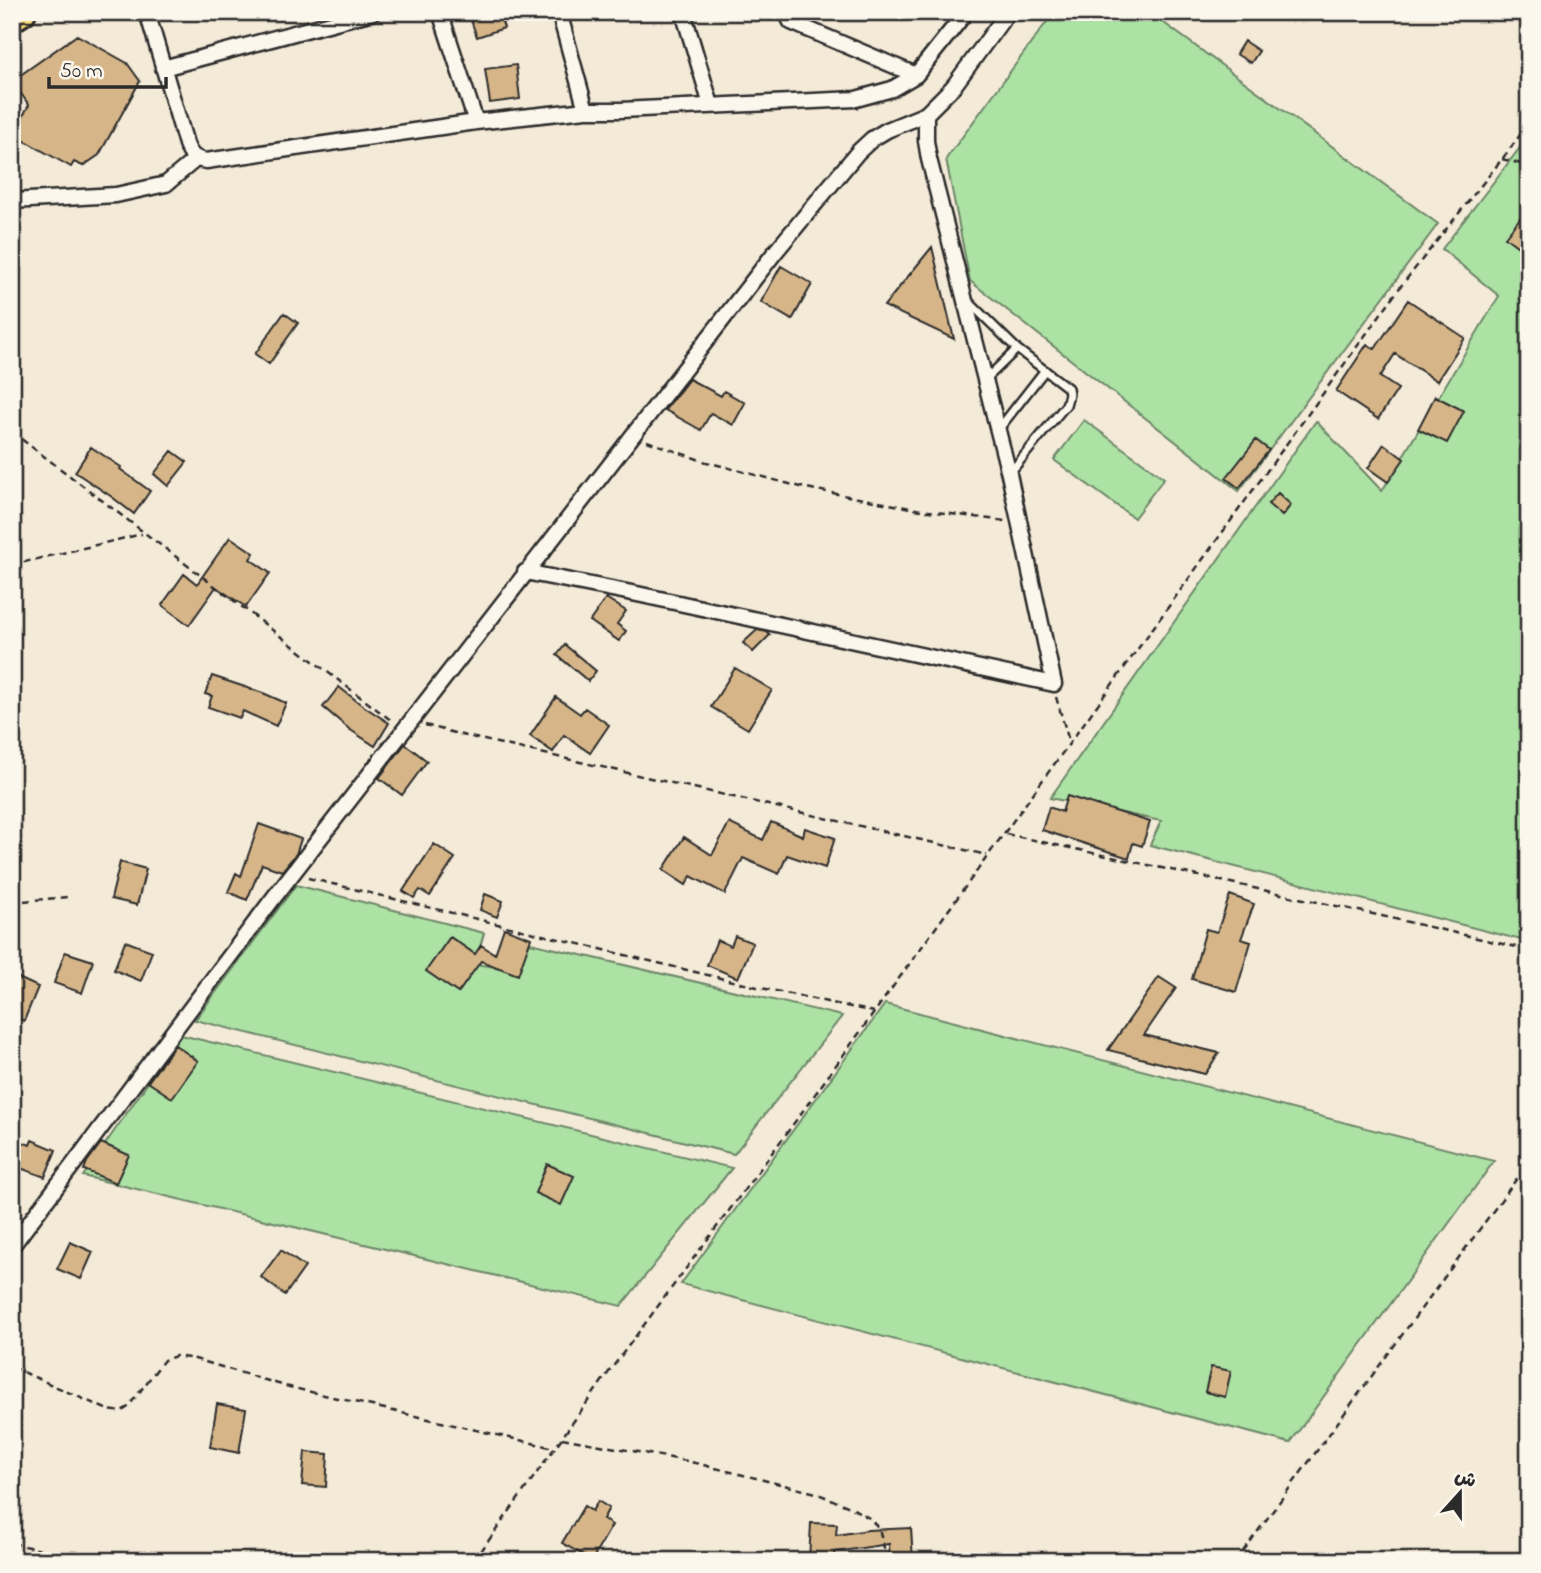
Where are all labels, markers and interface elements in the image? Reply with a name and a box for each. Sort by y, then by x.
scale bar [49,46,166,90]
text: 50 m [60,57,103,87]
north arrow [1426,1458,1496,1528]
text: ش [1451,1463,1480,1496]

